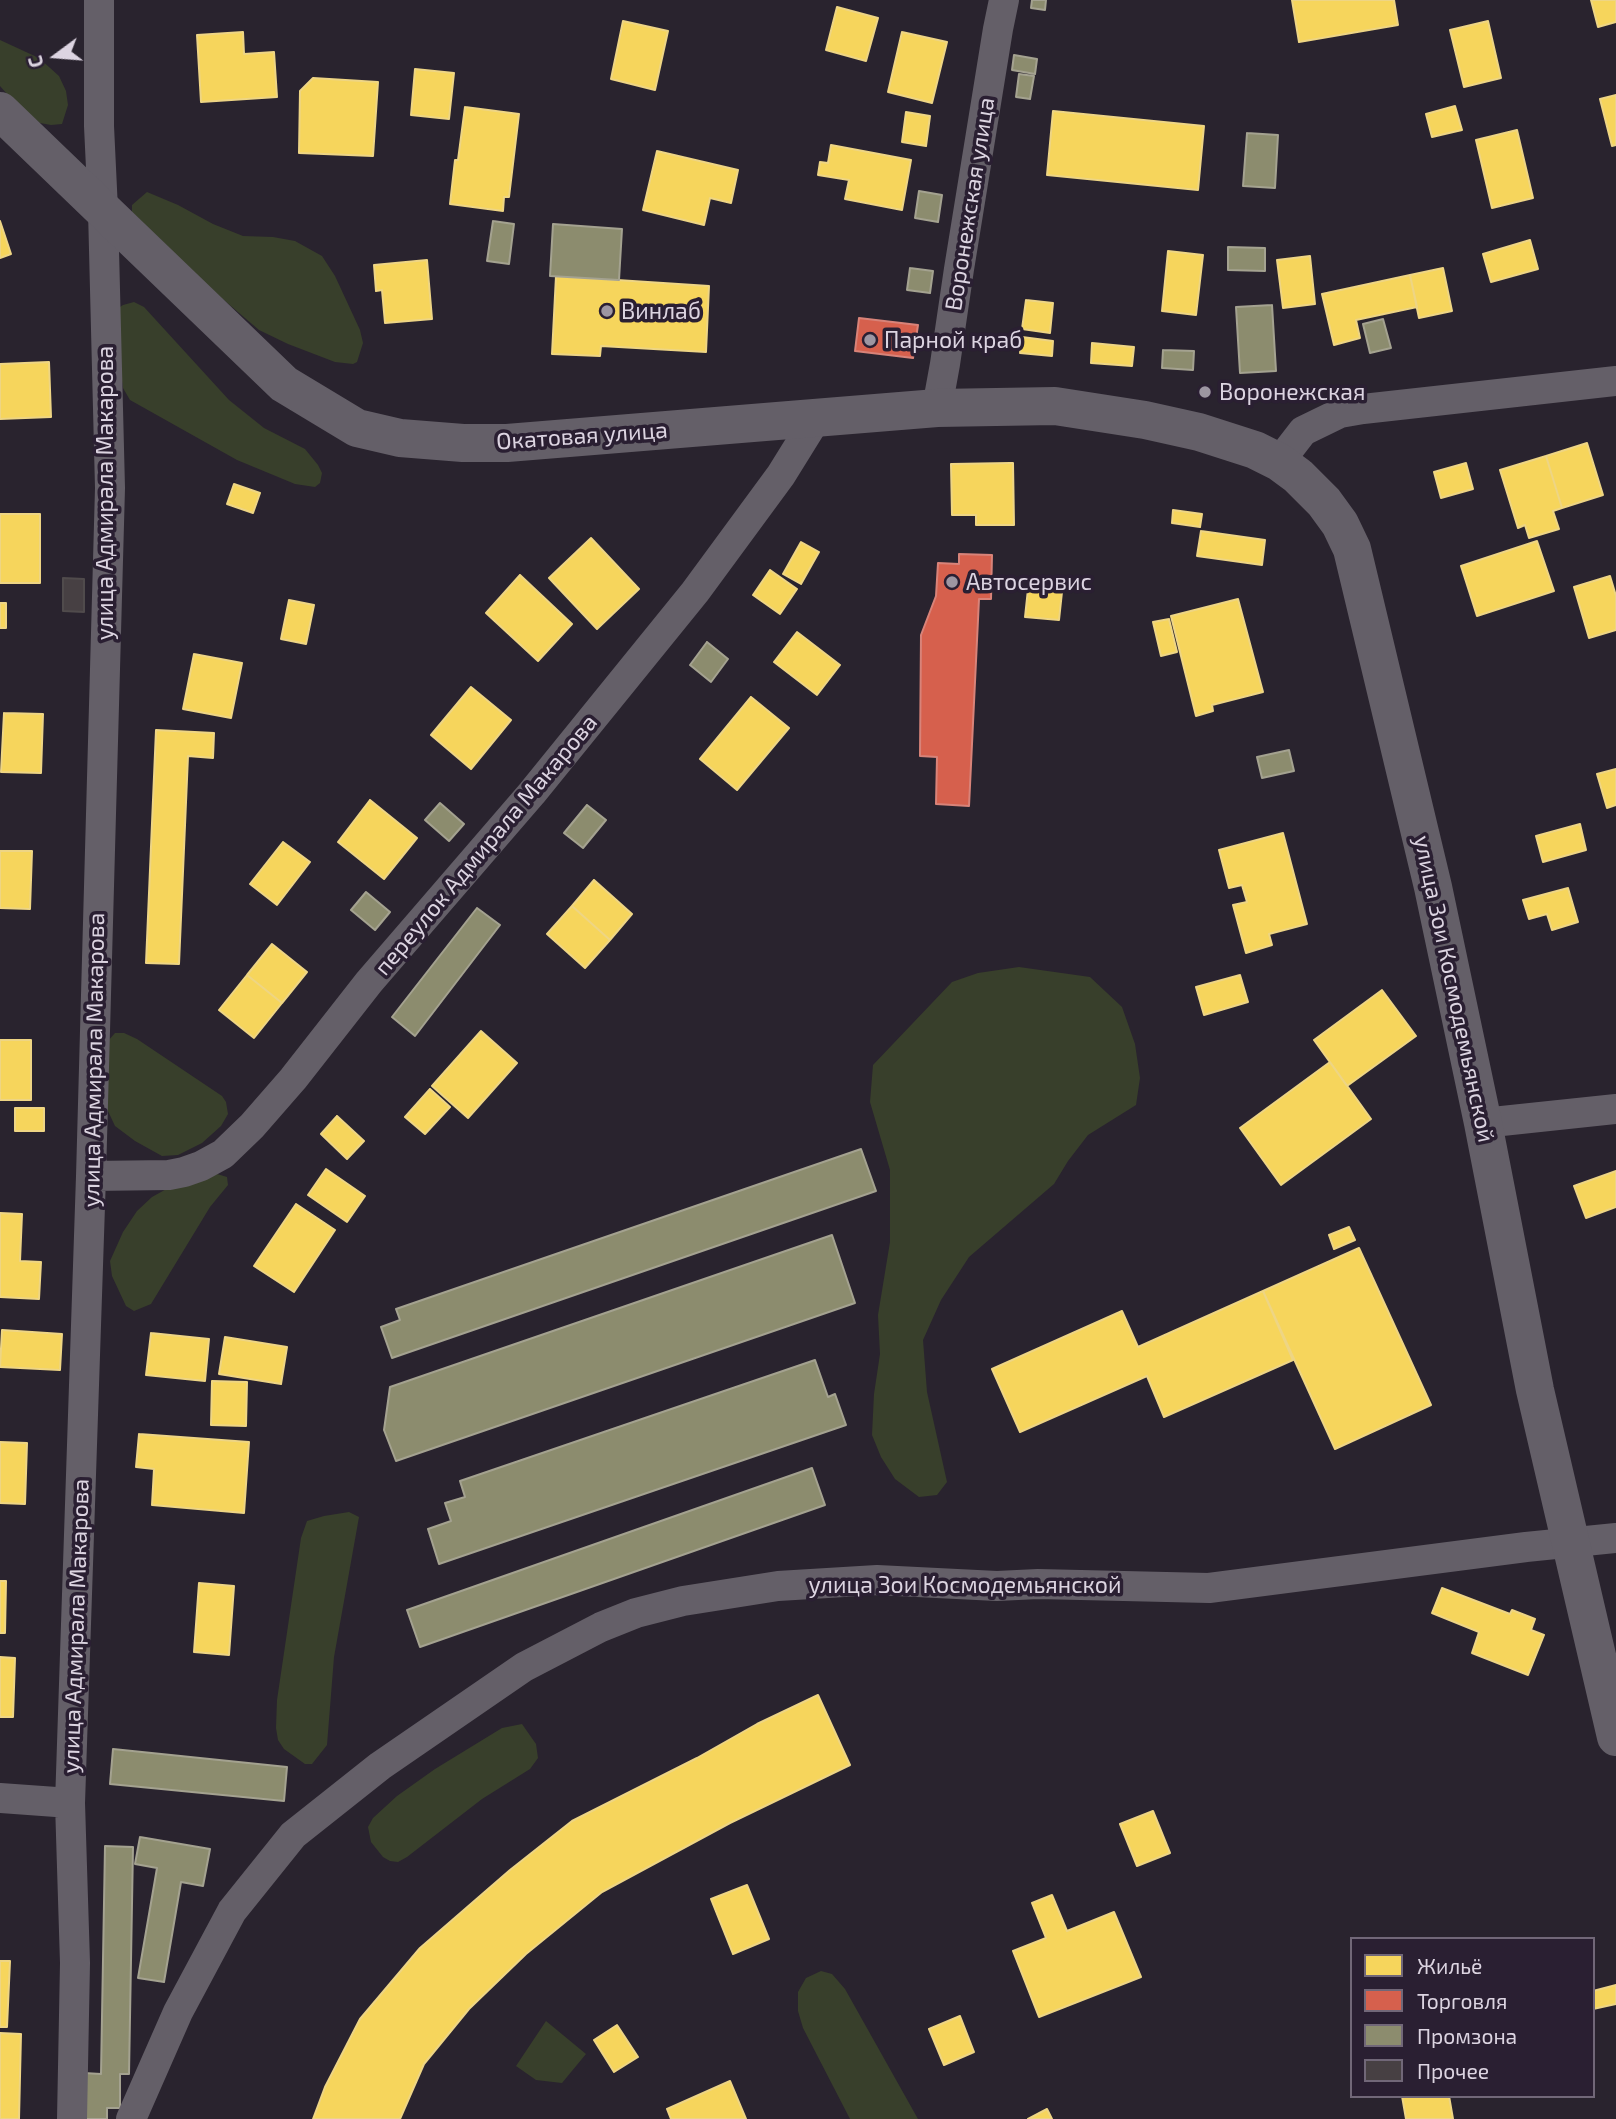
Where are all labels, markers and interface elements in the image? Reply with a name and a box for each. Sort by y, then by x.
north arrow [21,21,91,91]
text: С [23,53,48,70]
street label: Воронежская улица [939,95,1001,313]
place label: Винлаб [621,297,701,325]
marker: Винлаб [599,303,615,319]
place label: Парной краб [884,326,1022,354]
marker: Парной краб [862,332,878,348]
street label: улица Адмирала Макарова [91,346,119,640]
place label: Воронежская [1219,378,1365,406]
marker: Воронежская [1197,384,1213,400]
street label: Окатовая улица [495,416,669,456]
place label: Автосервис [966,568,1092,596]
marker: Автосервис [944,574,960,590]
street label: переулок Адмирала Макарова [369,709,603,981]
street label: улица Зои Космодемьянской [1408,833,1500,1145]
street label: улица Адмирала Макарова [78,912,110,1208]
street label: улица Адмирала Макарова [57,1478,95,1774]
street label: улица Зои Космодемьянской [809,1571,1121,1599]
legend [1350,1937,1595,2098]
text: Жильё [1417,1953,1482,1978]
text: Торговля [1417,1988,1507,2013]
text: Промзона [1417,2023,1517,2048]
text: Прочее [1417,2058,1489,2083]

